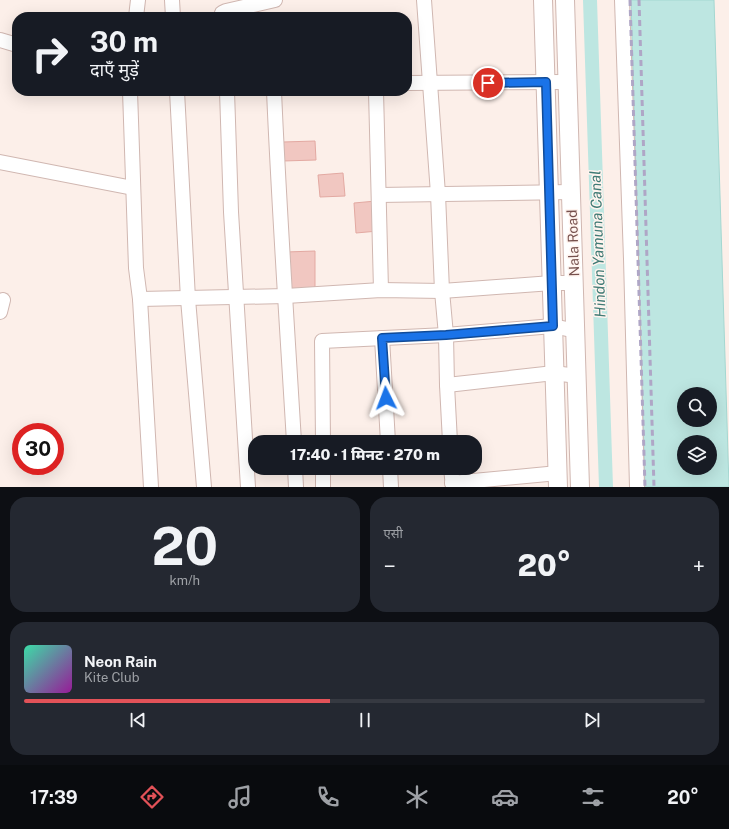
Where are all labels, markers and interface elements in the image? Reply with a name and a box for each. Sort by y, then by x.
text: 30 m [90,25,158,58]
icon: right [24,28,76,80]
text: दाएँ मुड़ें [90,59,139,80]
pin [471,66,505,100]
icon: arrive [477,72,499,94]
water label: Hindon Yamuna Canal [586,170,609,318]
street label: Nala Road [564,209,582,277]
position arrow [365,377,407,419]
map controls [677,387,717,475]
button: search [677,387,717,427]
speed limit sign: 30 [12,423,64,475]
button: layers [677,435,717,475]
text: 17:40 · 1 मिनट · 270 m [290,446,440,463]
text: 20 [151,516,218,577]
text: एसी [384,526,403,541]
text: 20° [517,547,571,583]
text: − [384,553,396,579]
text: + [693,553,705,579]
text: km/h [169,573,200,588]
text: Neon Rain [84,653,157,670]
text: Kite Club [84,670,139,685]
icon: previous [127,709,149,731]
icon: pause [354,709,376,731]
icon: next [581,709,603,731]
icon: directions [138,783,166,811]
icon: music [226,783,254,811]
icon: phone [314,783,342,811]
icon: climate [403,783,431,811]
icon: car [491,783,519,811]
icon: filters [579,783,607,811]
text: 17:39 [30,787,78,808]
text: 20° [667,787,699,808]

